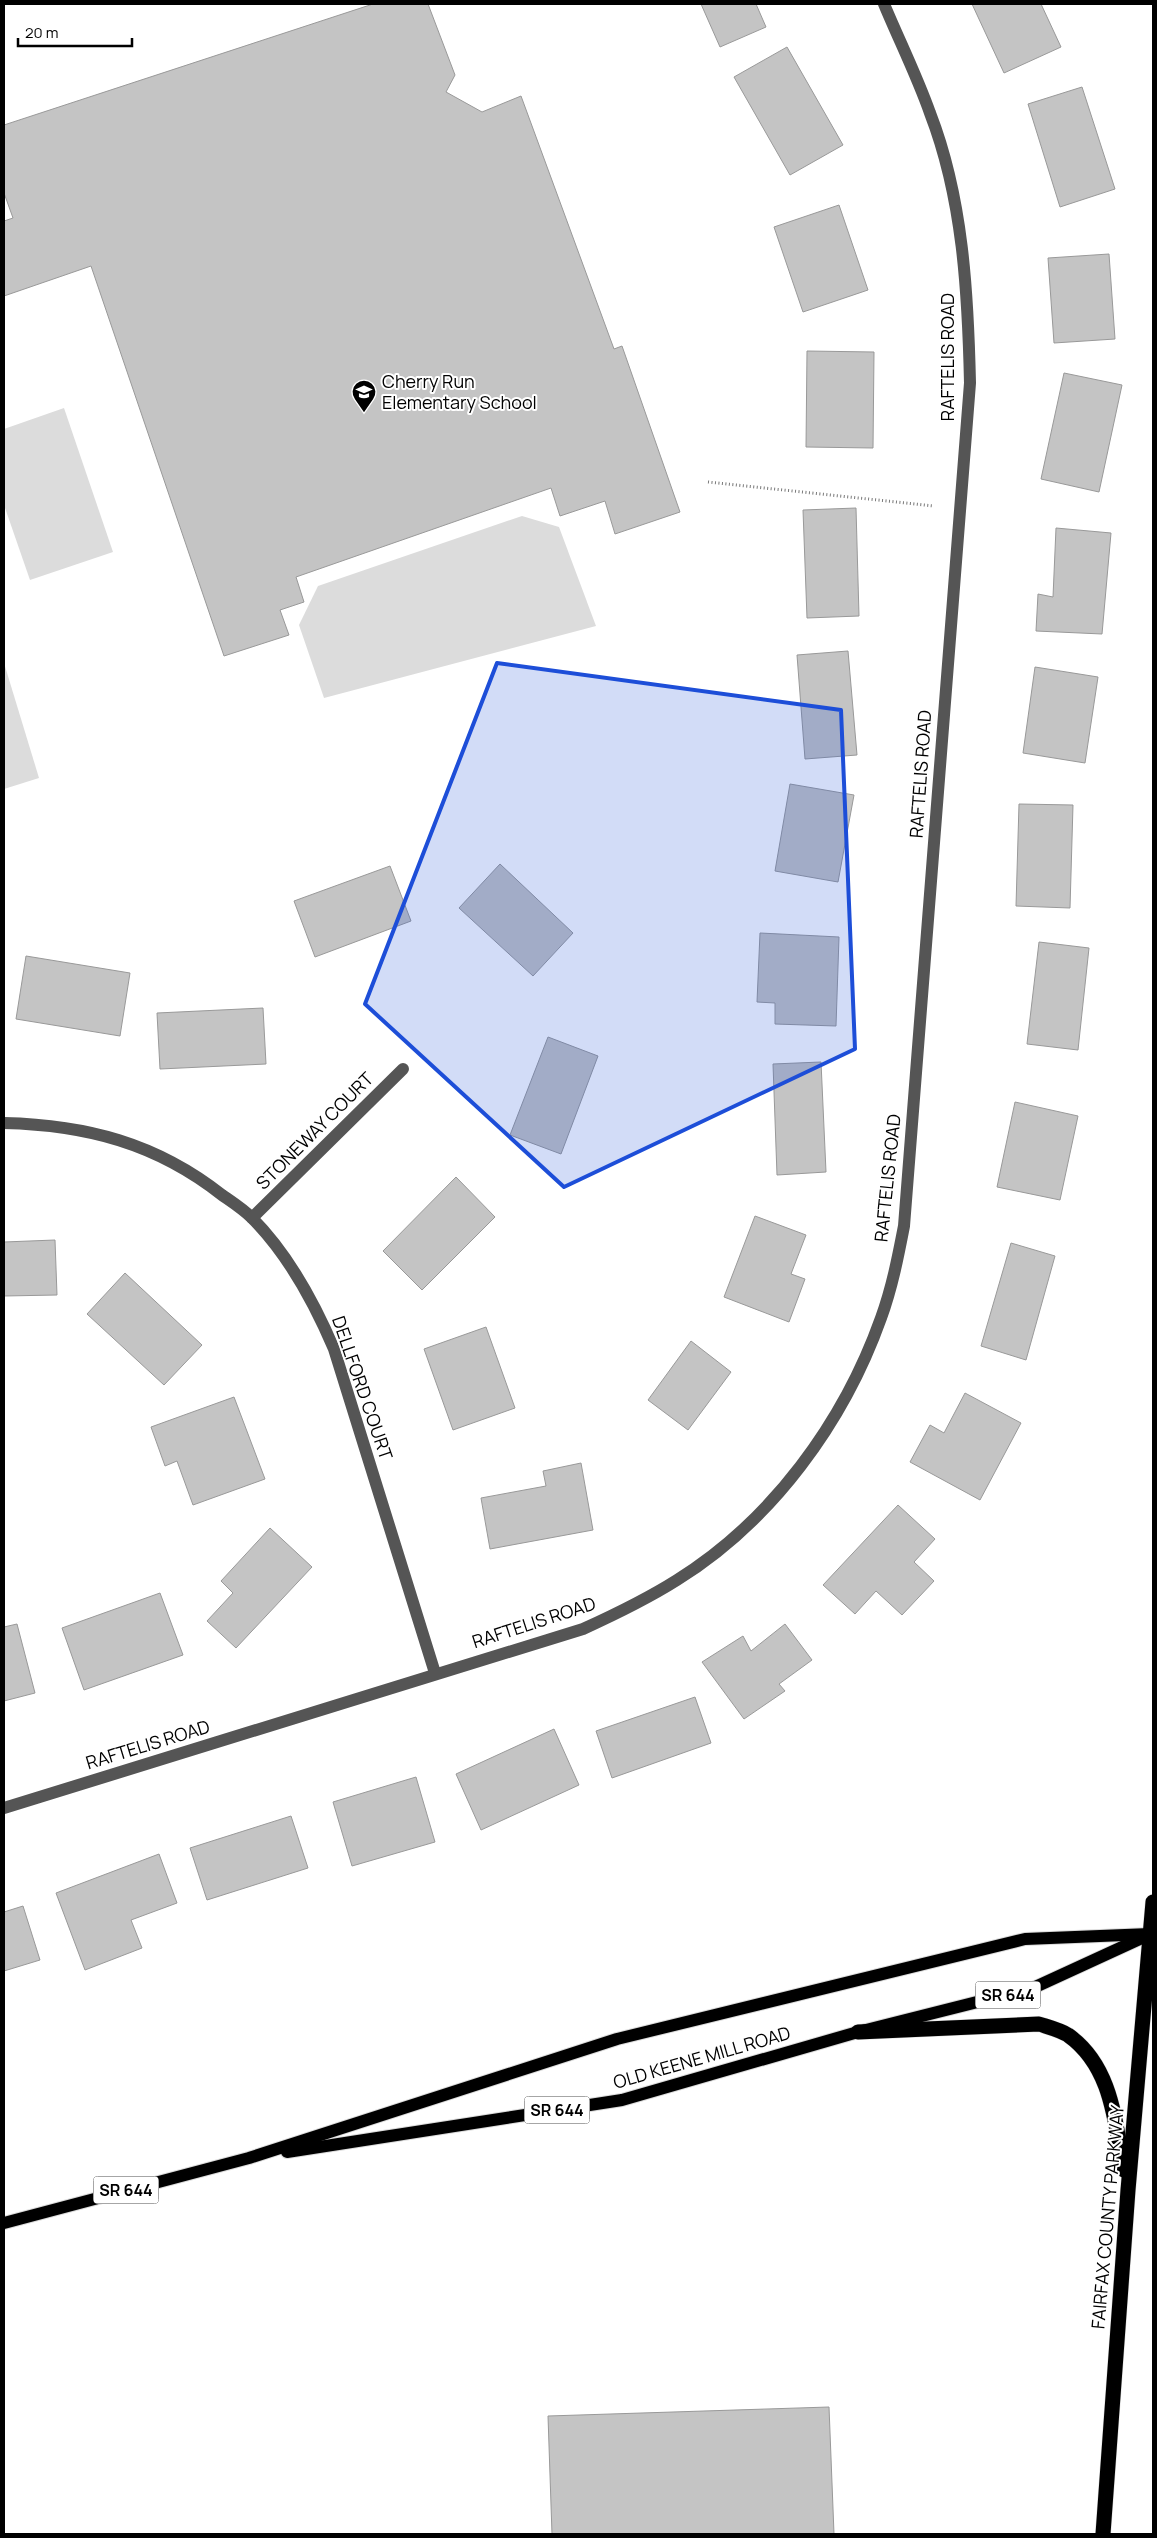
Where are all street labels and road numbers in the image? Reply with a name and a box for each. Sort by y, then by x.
street label: RAFTELIS ROAD [935,293,959,421]
street label: RAFTELIS ROAD [904,709,936,839]
street label: STONEWAY COURT [250,1066,378,1194]
street label: RAFTELIS ROAD [868,1113,906,1243]
street label: DELLFORD COURT [327,1313,399,1463]
street label: RAFTELIS ROAD [469,1591,598,1653]
street label: RAFTELIS ROAD [83,1714,213,1774]
road number: SR 644 [976,1982,1040,2008]
street label: OLD KEENE MILL ROAD [610,2020,793,2094]
road number: SR 644 [524,2096,590,2124]
street label: FAIRFAX COUNTY PARKWAY [1085,2103,1129,2330]
road number: SR 644 [94,2176,158,2204]

